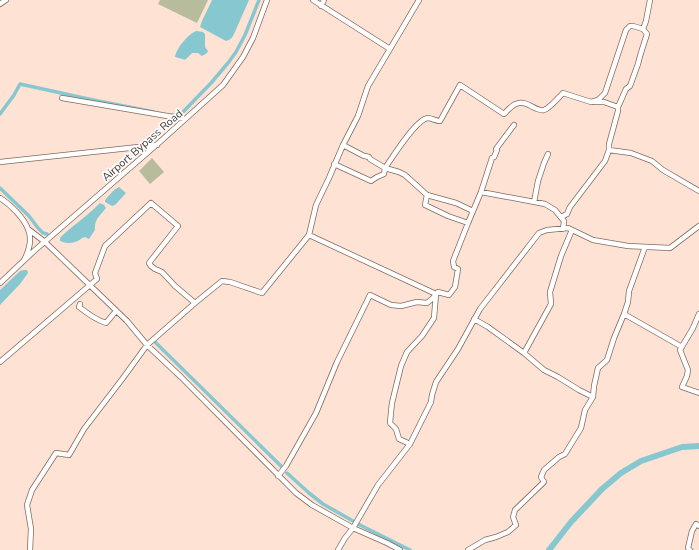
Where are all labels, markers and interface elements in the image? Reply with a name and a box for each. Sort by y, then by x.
street label: Airport Bypass Road [99,106,186,185]

